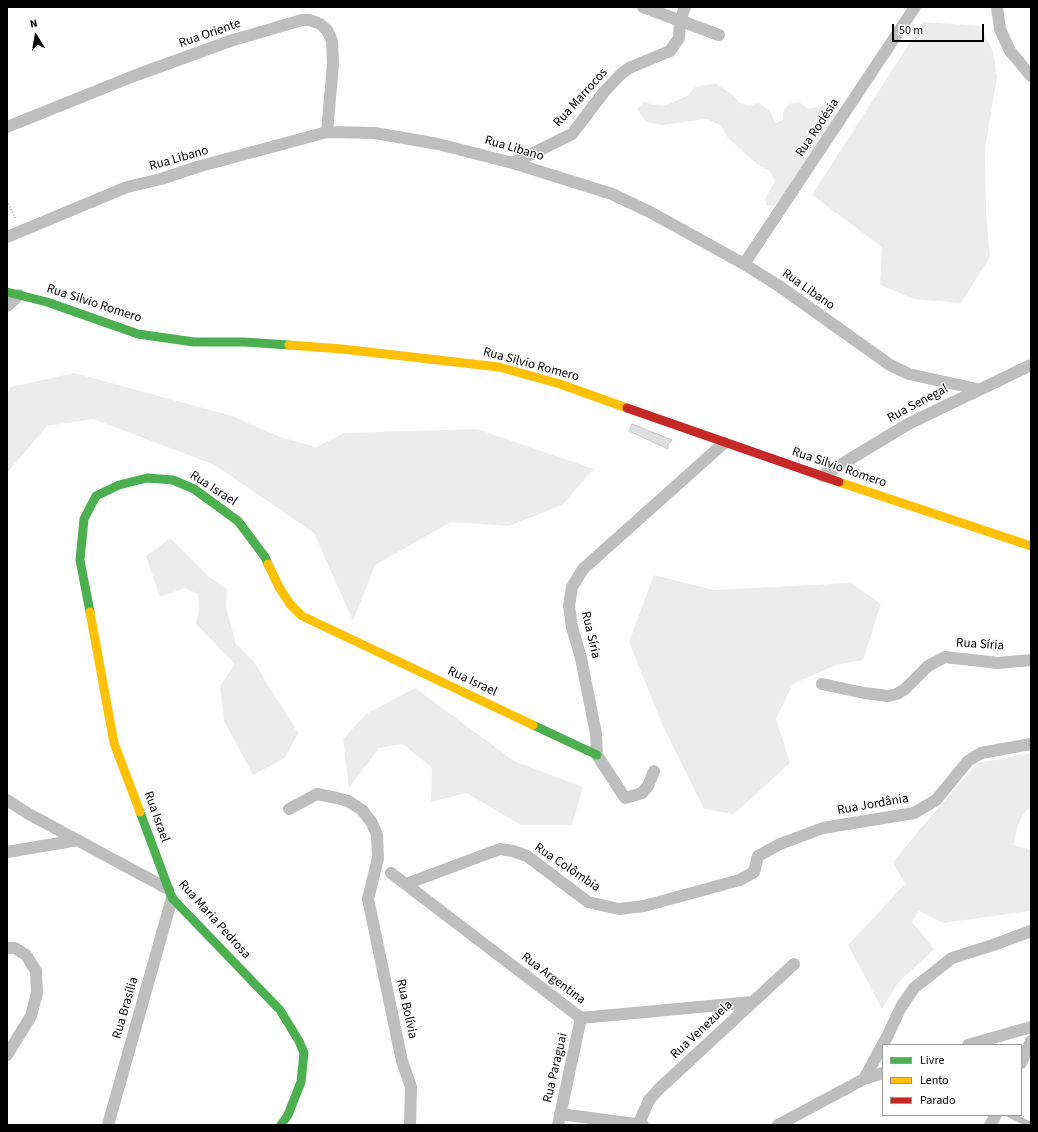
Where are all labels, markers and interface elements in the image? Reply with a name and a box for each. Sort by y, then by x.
north arrow [16,16,56,56]
text: N [29,16,39,32]
street label: Rua Oriente [177,16,243,52]
scale bar [894,16,986,42]
text: 50 m [899,22,923,39]
street label: Rua Marrocos [551,65,611,131]
street label: Rua Rodésia [793,96,843,160]
street label: Rua Libano [483,133,545,165]
street label: Rua Libano [148,143,210,175]
street label: Rua Libano [779,266,837,314]
street label: Rua Silvio Romero [45,281,143,327]
street label: Rua Silvio Romero [481,345,581,385]
street label: Rua Senegal [885,381,951,427]
street label: Rua Silvio Romero [790,445,888,491]
street label: Rua Israel [187,468,239,510]
street label: Rua Síria [577,610,603,660]
street label: Rua Síria [956,636,1004,654]
street label: Rua Israel [445,664,499,700]
street label: Rua Israel [140,789,172,845]
street label: Rua Jordânia [836,791,910,819]
street label: Rua Colômbia [531,840,603,896]
street label: Rua Maria Pedrosa [175,877,253,963]
street label: Rua Argentina [518,950,588,1008]
street label: Rua Brasília [110,975,142,1041]
street label: Rua Bolívia [392,978,420,1040]
street label: Rua Venezuela [668,997,736,1063]
street label: Rua Paraguai [540,1032,572,1104]
legend [882,1044,1022,1116]
text: Livre [920,1052,944,1069]
text: Lento [920,1072,949,1089]
text: Parado [920,1092,955,1109]

